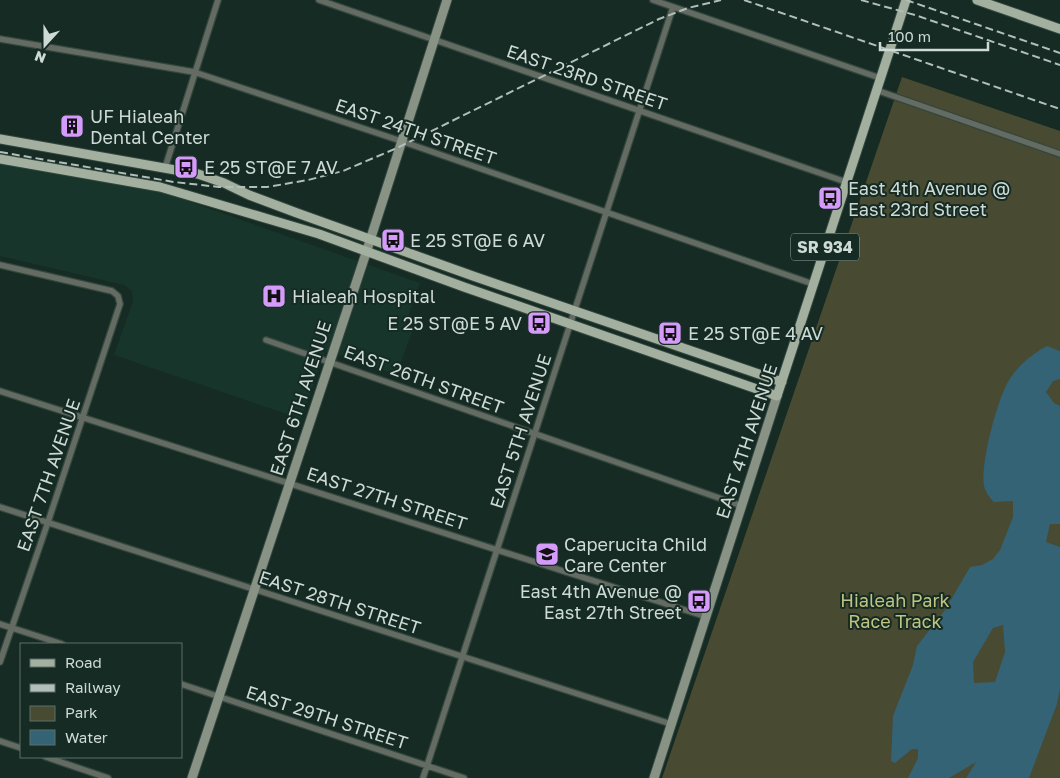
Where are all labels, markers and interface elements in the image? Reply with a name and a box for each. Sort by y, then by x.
north arrow [20,20,70,70]
scale bar [880,20,988,52]
text: 100 m [888,27,931,45]
street label: EAST 23RD STREET [504,39,670,115]
text: N [32,48,48,67]
street label: EAST 24TH STREET [333,93,499,169]
place label: UF Hialeah Dental Center [90,105,210,148]
building icon: UF Hialeah Dental Center [59,113,85,139]
bus stop icon: E 25 ST@E 7 AV [173,154,199,180]
place label: E 25 ST@E 7 AV [204,156,338,178]
place label: East 4th Avenue @ East 23rd Street [848,177,1010,220]
bus stop icon: East 4th Avenue @ East 23rd Street [817,185,843,211]
bus stop icon: E 25 ST@E 6 AV [380,227,406,253]
place label: E 25 ST@E 6 AV [410,229,545,251]
road number: SR 934 [791,233,859,260]
hospital icon: Hialeah Hospital [261,283,287,309]
place label: Hialeah Hospital [292,285,436,307]
bus stop icon: E 25 ST@E 5 AV [526,310,552,336]
place label: E 25 ST@E 5 AV [387,312,522,334]
street label: EAST 6TH AVENUE [265,318,335,478]
bus stop icon: E 25 ST@E 4 AV [657,320,683,346]
place label: E 25 ST@E 4 AV [688,322,823,344]
street label: EAST 26TH STREET [341,340,507,418]
street label: EAST 5TH AVENUE [485,351,555,511]
street label: EAST 4TH AVENUE [711,361,781,521]
street label: EAST 7TH AVENUE [12,396,84,554]
street label: EAST 27TH STREET [304,462,470,534]
place label: Caperucita Child Care Center [564,533,707,576]
school or university icon: Caperucita Child Care Center [534,541,560,567]
street label: EAST 28TH STREET [256,565,424,639]
place label: East 4th Avenue @ East 27th Street [520,580,682,623]
bus stop icon: East 4th Avenue @ East 27th Street [686,588,712,614]
park label: Hialeah Park Race Track [840,589,950,632]
legend [20,643,182,758]
text: Road [65,653,102,671]
text: Railway [65,678,121,696]
street label: EAST 29TH STREET [243,680,411,754]
text: Park [65,703,98,721]
text: Water [65,728,108,746]

